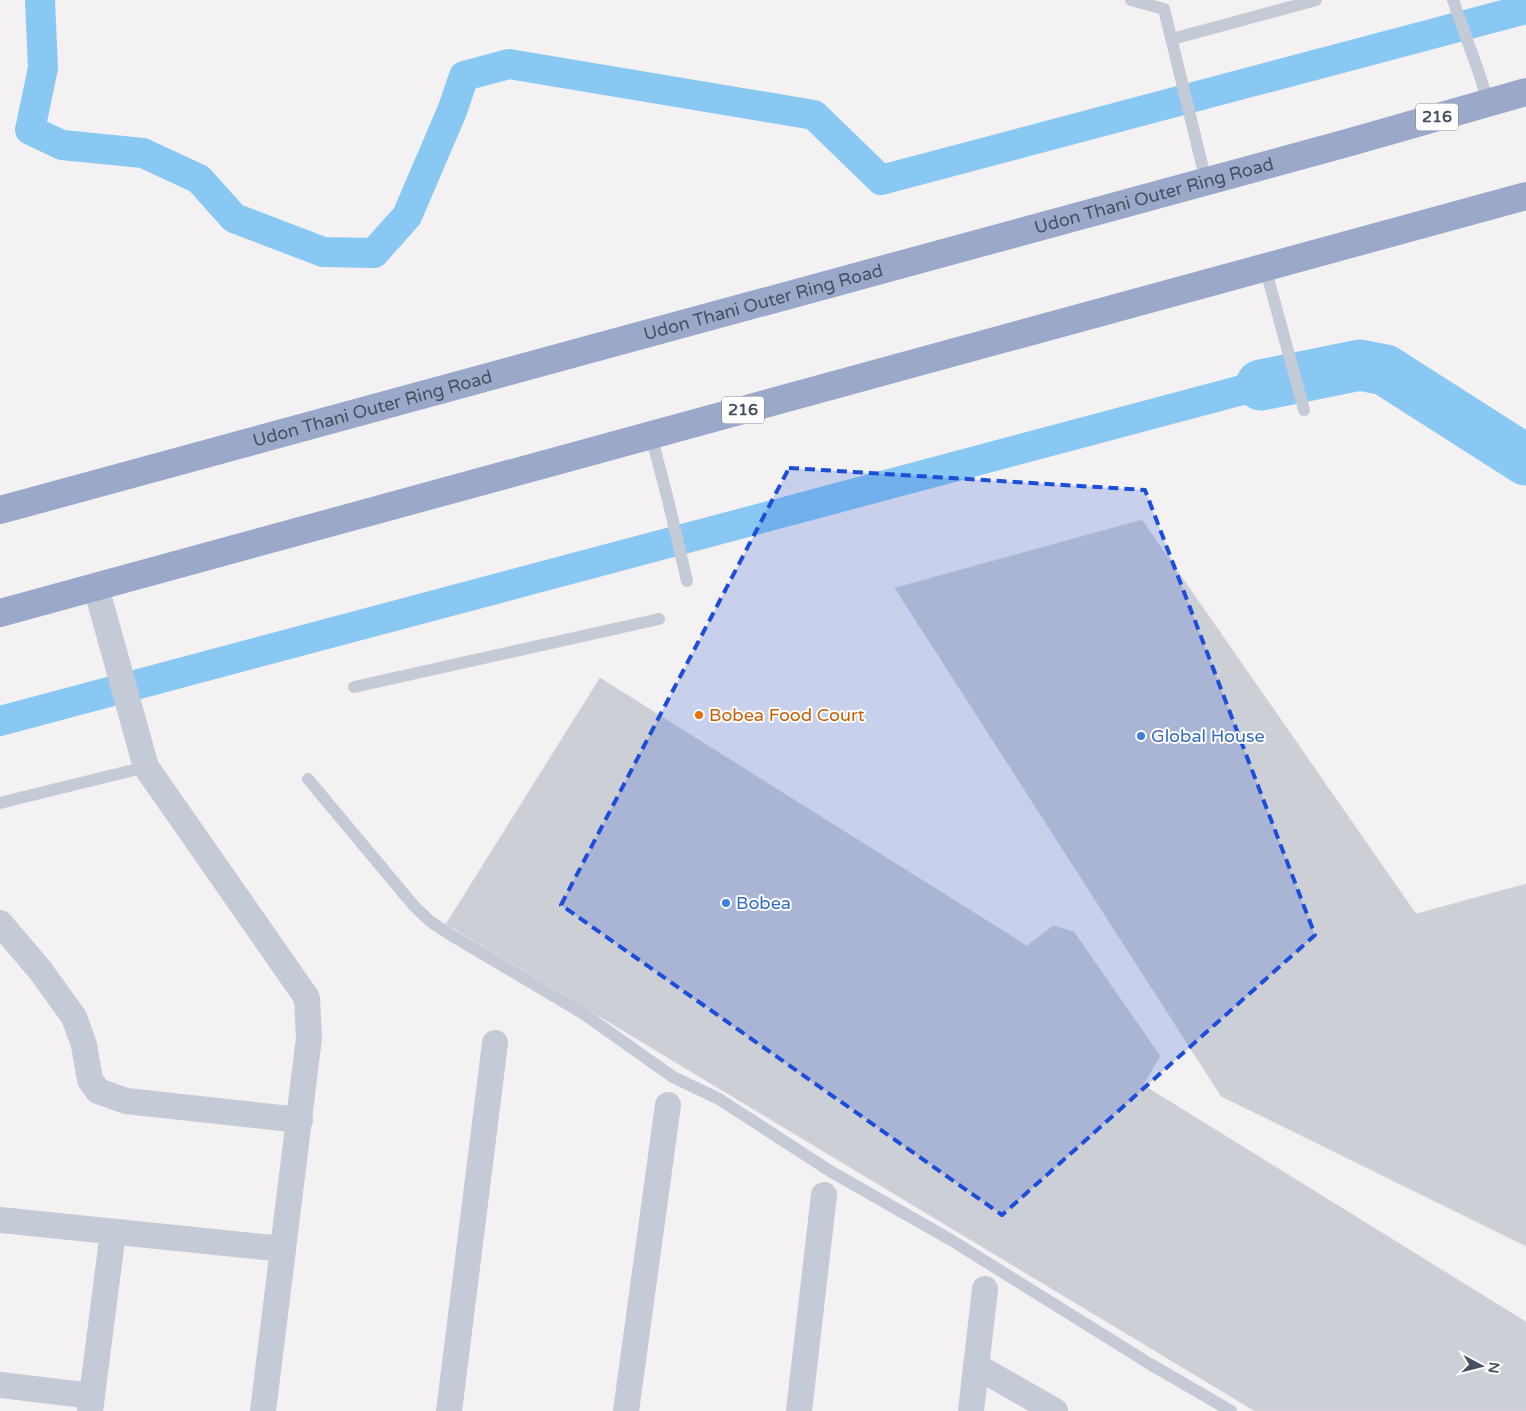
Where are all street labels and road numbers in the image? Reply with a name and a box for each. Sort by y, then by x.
road number: 216 [1416,104,1458,130]
street label: Udon Thani Outer Ring Road [1032,153,1276,239]
street label: Udon Thani Outer Ring Road [641,259,885,345]
street label: Udon Thani Outer Ring Road [250,365,494,452]
road number: 216 [722,396,764,424]

